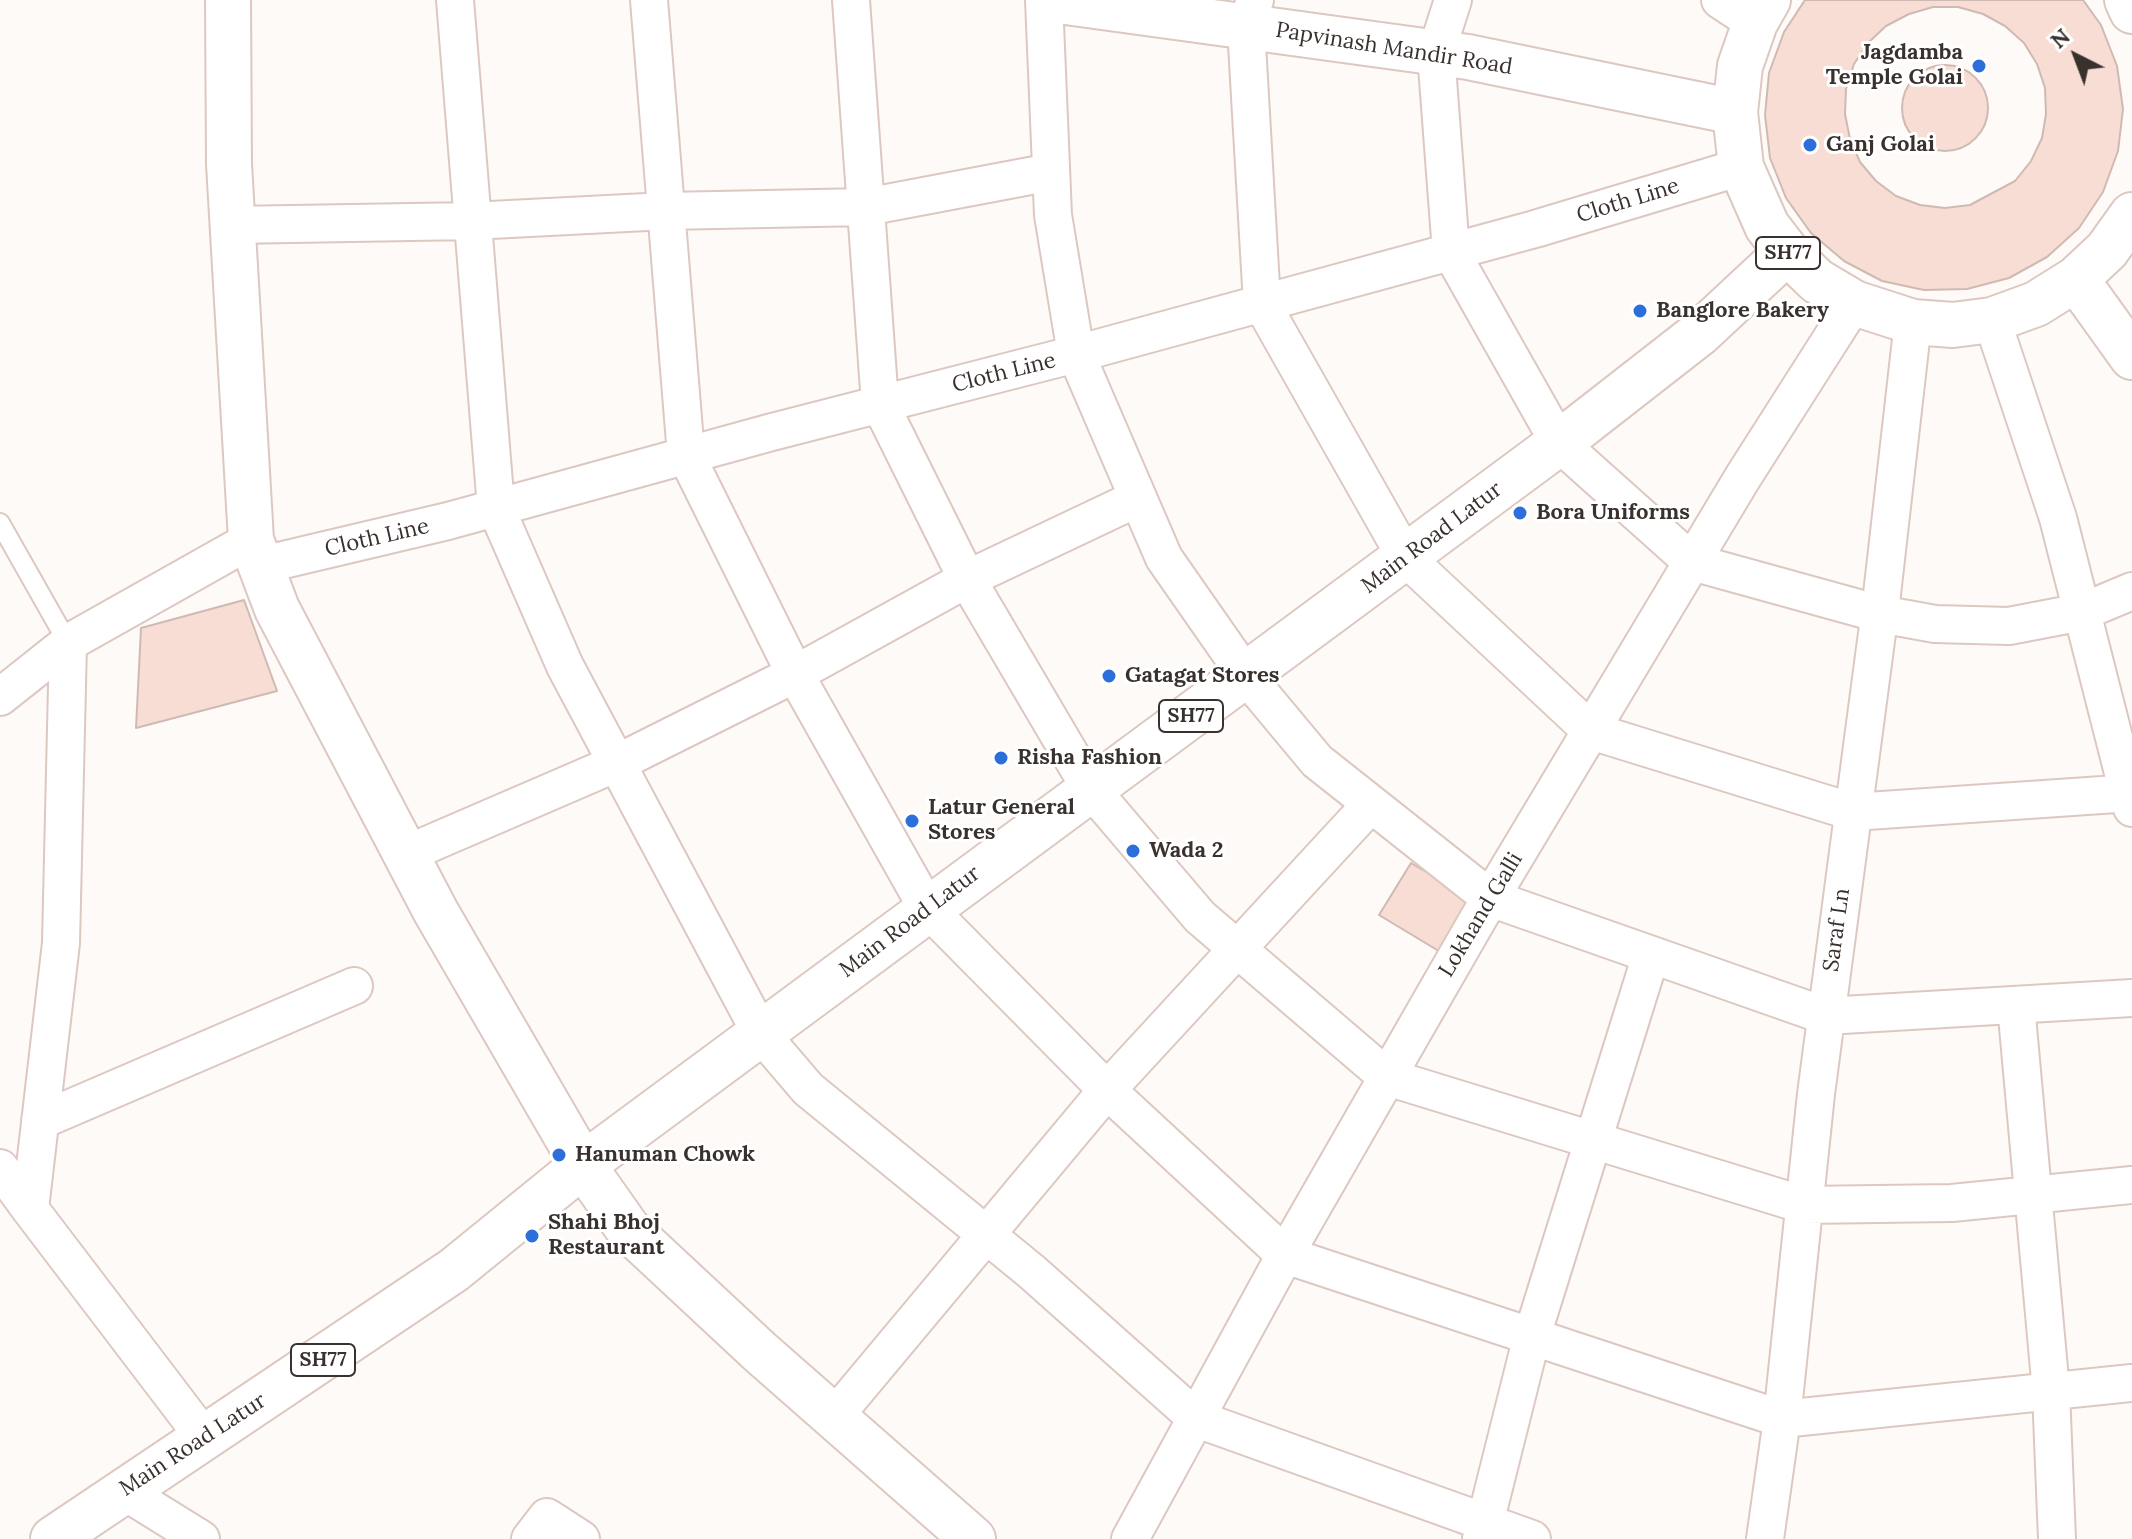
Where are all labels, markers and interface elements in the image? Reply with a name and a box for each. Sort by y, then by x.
north arrow [2036,16,2116,96]
street label: Papvinash Mandir Road [1274,17,1514,81]
text: N [2044,22,2076,54]
place label: Jagdamba Temple Golai [1826,40,1963,92]
marker: Jagdamba Temple Golai [1970,57,1988,75]
place label: Ganj Golai [1826,132,1935,158]
marker: Ganj Golai [1801,136,1819,154]
street label: Cloth Line [1574,173,1682,229]
road number: SH77 [1756,237,1820,269]
place label: Banglore Bakery [1656,298,1829,324]
marker: Banglore Bakery [1631,302,1649,320]
street label: Cloth Line [949,347,1059,399]
street label: Main Road Latur [1356,477,1508,599]
place label: Bora Uniforms [1536,500,1690,526]
marker: Bora Uniforms [1511,504,1529,522]
street label: Cloth Line [322,513,432,563]
place label: Gatagat Stores [1125,663,1280,689]
marker: Gatagat Stores [1100,667,1118,685]
road number: SH77 [1159,700,1223,732]
place label: Risha Fashion [1017,745,1162,771]
marker: Risha Fashion [992,749,1010,767]
place label: Latur General Stores [928,795,1075,846]
marker: Latur General Stores [903,812,921,830]
place label: Wada 2 [1149,838,1223,864]
marker: Wada 2 [1124,842,1142,860]
street label: Lokhand Galli [1434,848,1528,982]
street label: Main Road Latur [834,861,986,983]
street label: Saraf Ln [1818,887,1856,973]
place label: Hanuman Chowk [575,1142,755,1168]
marker: Hanuman Chowk [550,1146,568,1164]
place label: Shahi Bhoj Restaurant [548,1210,664,1262]
marker: Shahi Bhoj Restaurant [523,1227,541,1245]
road number: SH77 [291,1344,355,1376]
street label: Main Road Latur [115,1388,271,1502]

